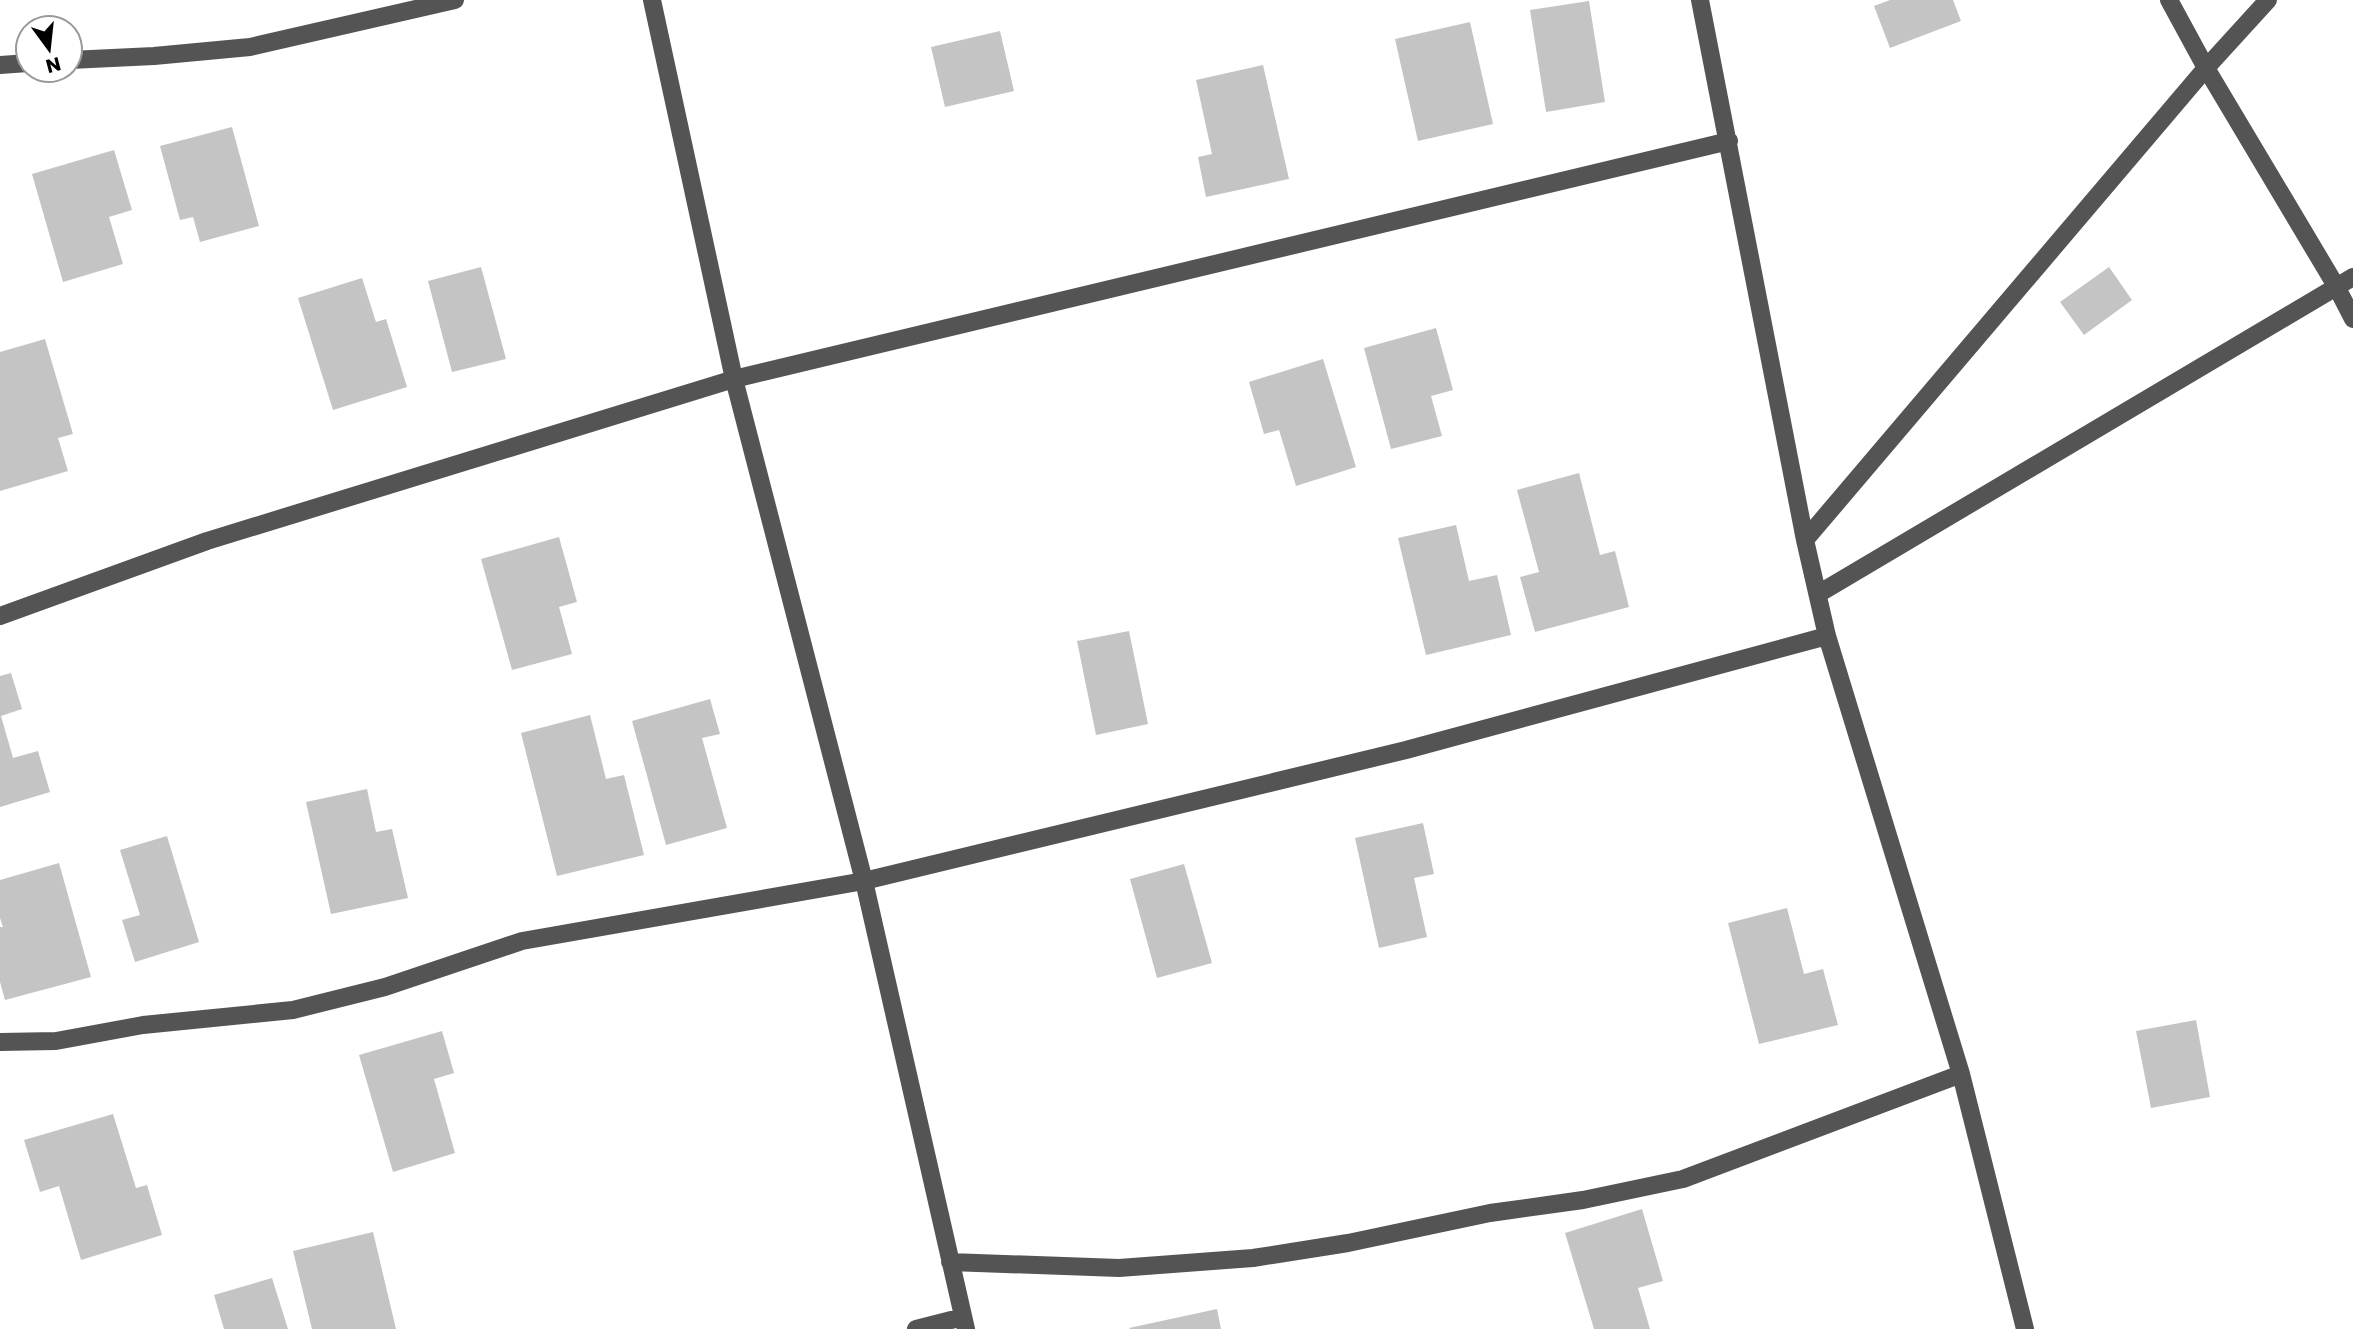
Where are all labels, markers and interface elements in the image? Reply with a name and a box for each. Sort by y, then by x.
north arrow [14,14,84,84]
text: N [43,50,64,80]

